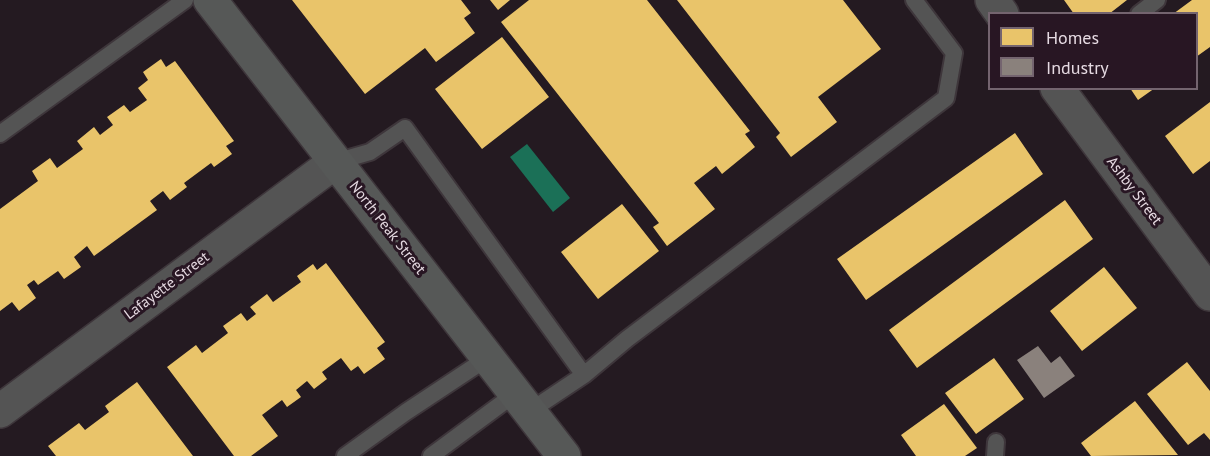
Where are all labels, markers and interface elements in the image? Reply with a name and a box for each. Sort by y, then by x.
legend [988,12,1198,90]
text: Homes [1046,26,1099,49]
text: Industry [1046,56,1109,79]
street label: Ashby Street [1103,153,1165,229]
street label: North Peak Street [345,178,429,278]
street label: Lafayette Street [121,248,213,324]

